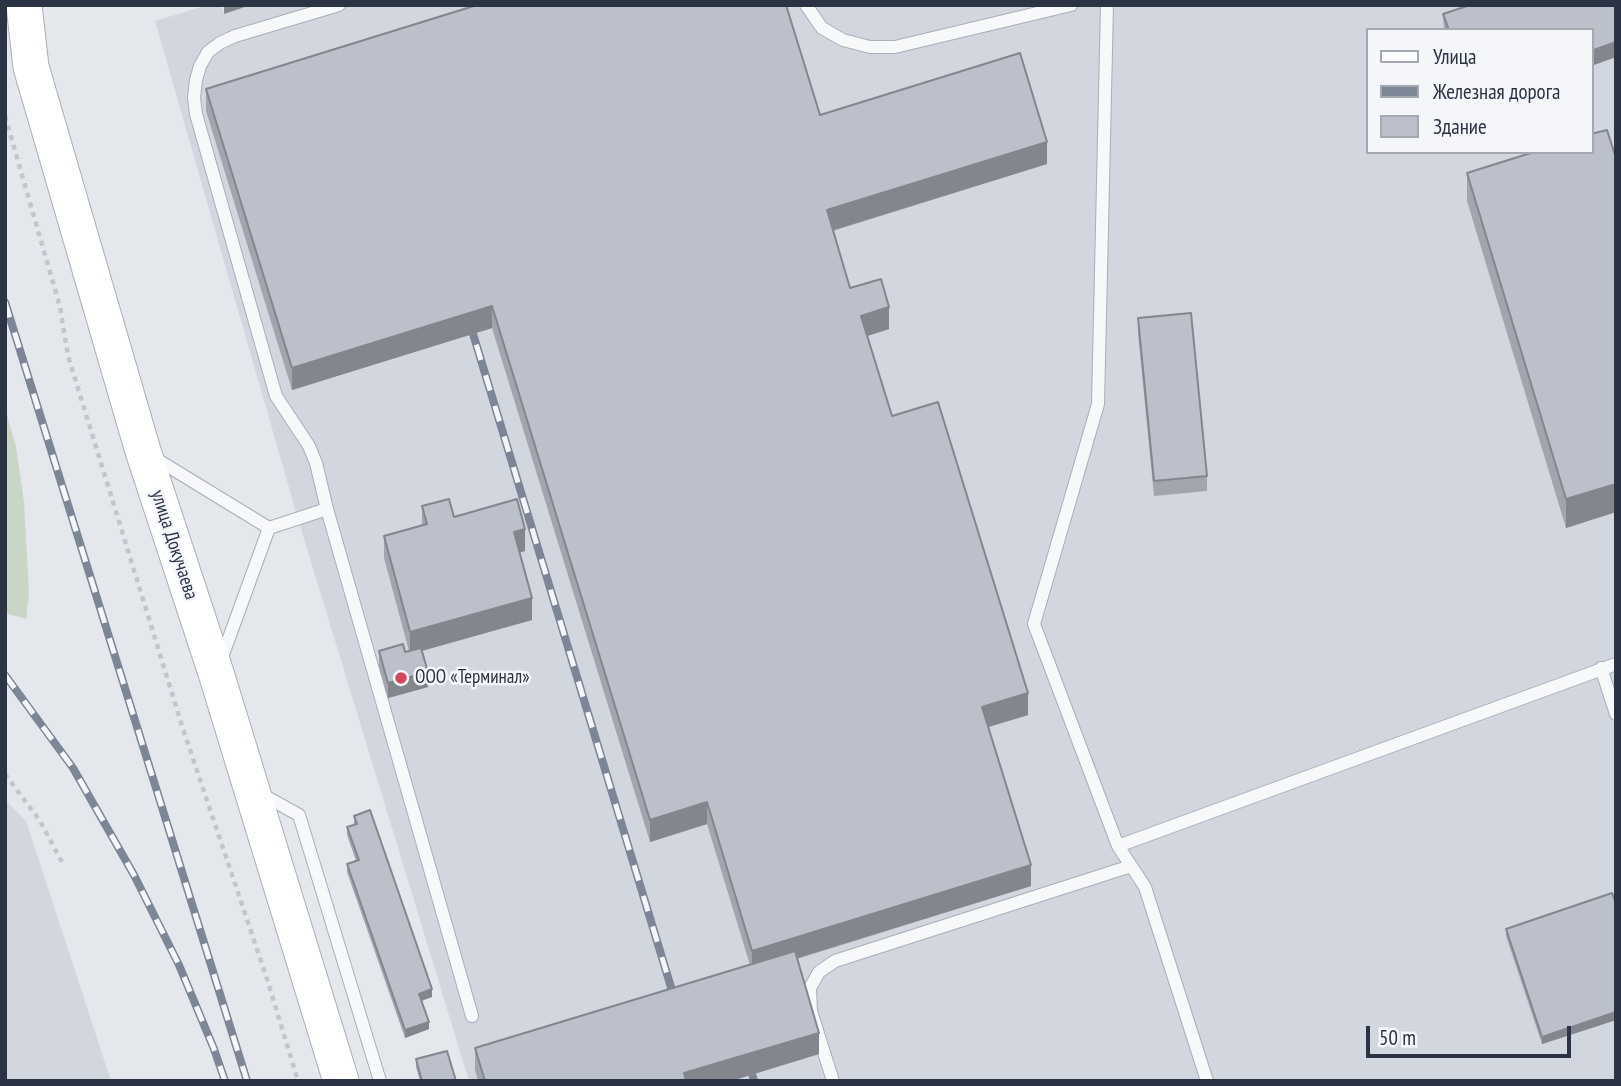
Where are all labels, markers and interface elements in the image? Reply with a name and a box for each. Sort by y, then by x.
legend [1366,28,1593,154]
text: Улица [1433,43,1476,70]
text: Железная дорога [1433,78,1560,105]
text: Здание [1433,113,1487,140]
street label: улица Докучаева [146,487,202,603]
place label: ООО «Терминал» [415,667,529,689]
marker: ООО «Терминал» [393,670,409,686]
scale bar [1369,1012,1574,1056]
text: 50 m [1379,1024,1416,1051]

